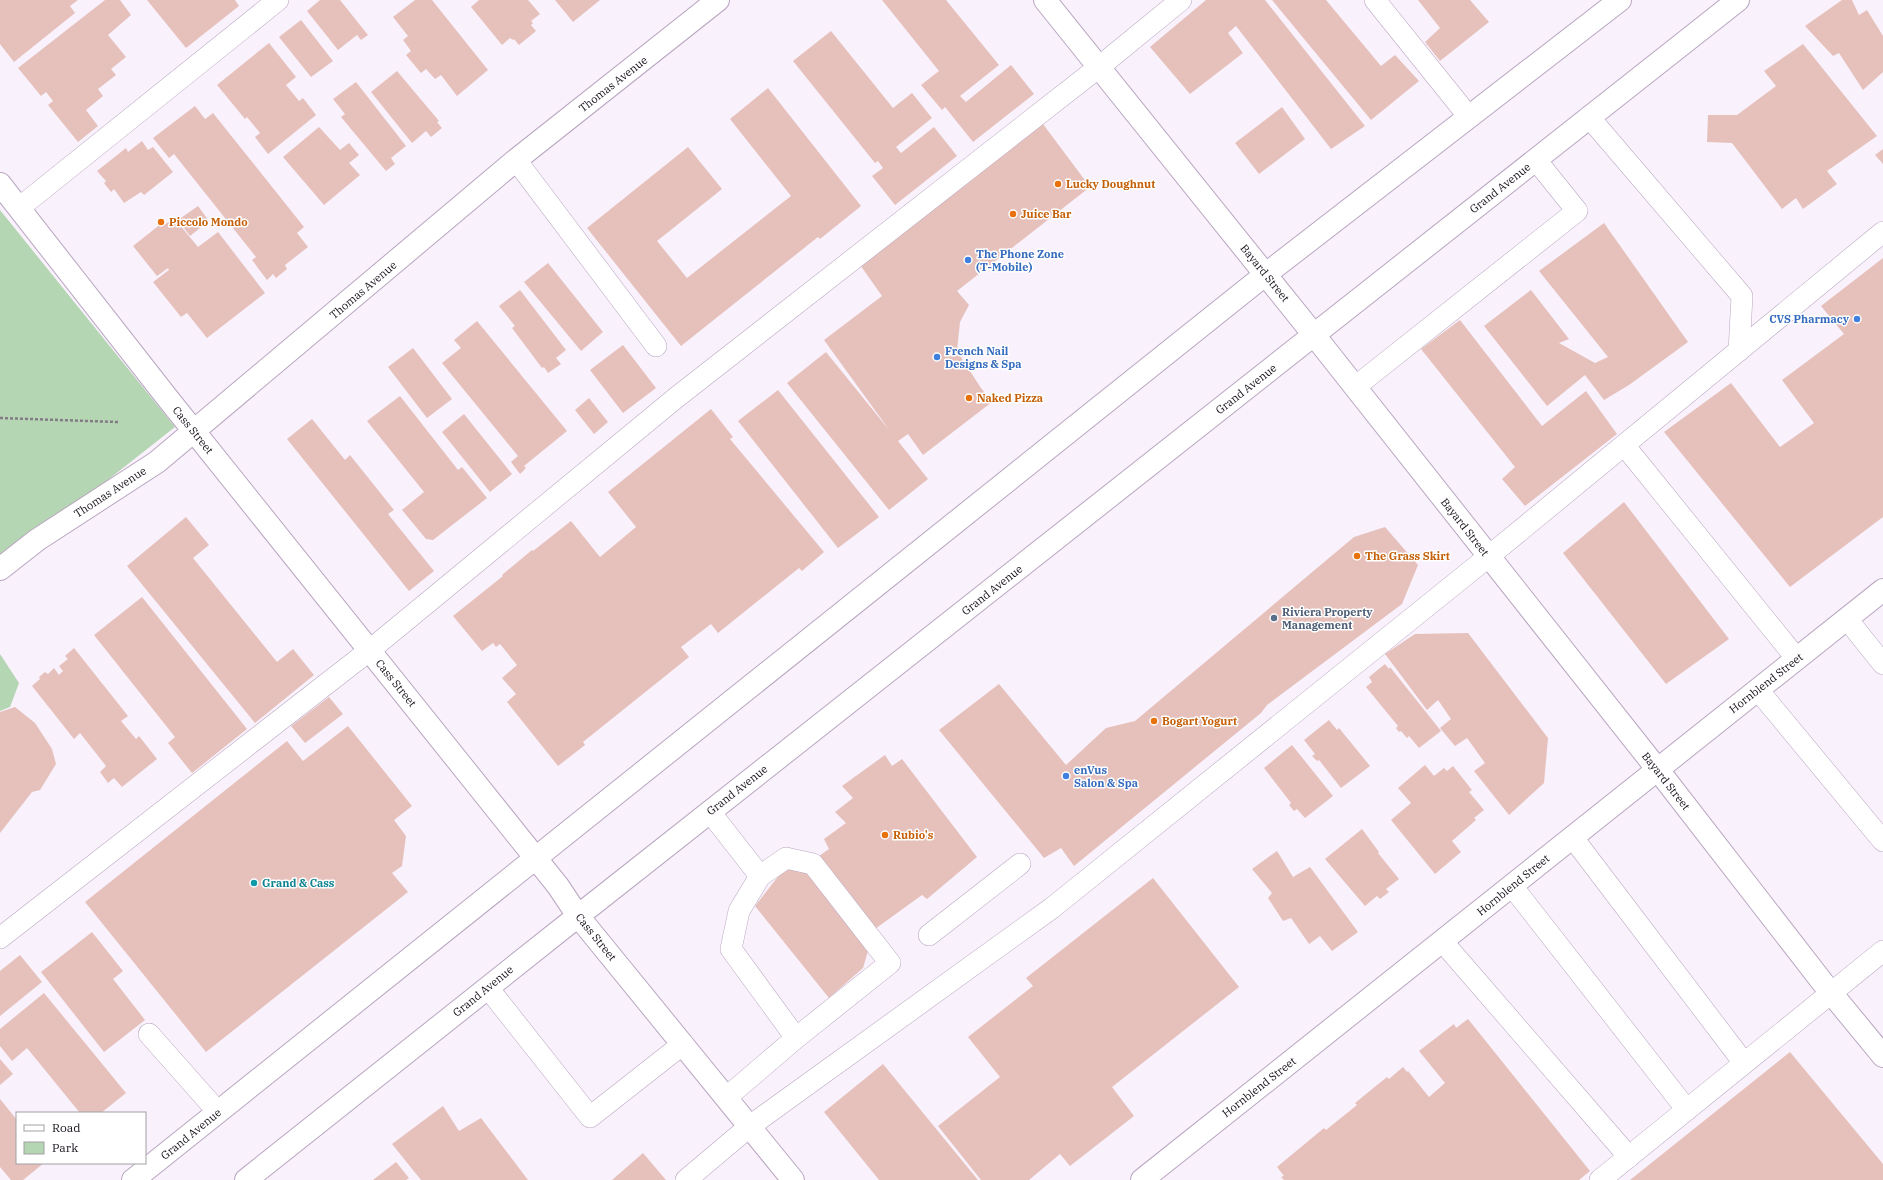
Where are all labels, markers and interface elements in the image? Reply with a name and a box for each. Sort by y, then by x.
street label: Thomas Avenue [576,53,650,115]
street label: Grand Avenue [1467,160,1533,216]
place label: Lucky Doughnut [1066,177,1155,191]
marker: Lucky Doughnut [1053,179,1063,189]
place label: Juice Bar [1021,207,1072,221]
marker: Juice Bar [1008,209,1018,219]
place label: Piccolo Mondo [169,215,248,229]
marker: Piccolo Mondo [156,217,166,227]
street label: Bayard Street [1238,241,1293,305]
place label: The Phone Zone (T-Mobile) [976,247,1064,274]
marker: The Phone Zone (T-Mobile) [963,255,973,265]
street label: Thomas Avenue [327,258,399,322]
place label: CVS Pharmacy [1769,312,1850,326]
marker: CVS Pharmacy [1852,314,1862,324]
place label: French Nail Designs & Spa [945,344,1022,371]
marker: French Nail Designs & Spa [932,352,942,362]
street label: Grand Avenue [1213,361,1279,417]
place label: Naked Pizza [977,391,1043,405]
marker: Naked Pizza [964,393,974,403]
street label: Cass Street [170,403,216,457]
street label: Thomas Avenue [71,463,149,521]
street label: Bayard Street [1438,495,1492,559]
place label: The Grass Skirt [1365,549,1450,563]
marker: The Grass Skirt [1352,551,1362,561]
street label: Grand Avenue [959,562,1025,618]
place label: Riviera Property Management [1282,605,1373,632]
marker: Riviera Property Management [1269,613,1279,623]
street label: Hornblend Street [1726,650,1806,716]
street label: Cass Street [373,656,419,710]
place label: Bogart Yogurt [1162,714,1237,728]
marker: Bogart Yogurt [1149,716,1159,726]
street label: Bayard Street [1639,749,1693,813]
street label: Grand Avenue [704,762,770,818]
place label: enVus Salon & Spa [1074,763,1138,790]
marker: enVus Salon & Spa [1061,771,1071,781]
place label: Rubio's [893,828,934,842]
marker: Rubio's [880,830,890,840]
street label: Hornblend Street [1474,851,1552,919]
place label: Grand & Cass [262,876,335,890]
marker: Grand & Cass [249,878,259,888]
street label: Cass Street [573,910,619,964]
street label: Grand Avenue [450,962,516,1020]
street label: Hornblend Street [1219,1054,1299,1120]
street label: Grand Avenue [158,1105,224,1163]
legend [16,1112,146,1164]
text: Road [52,1120,81,1135]
text: Park [52,1140,78,1155]

